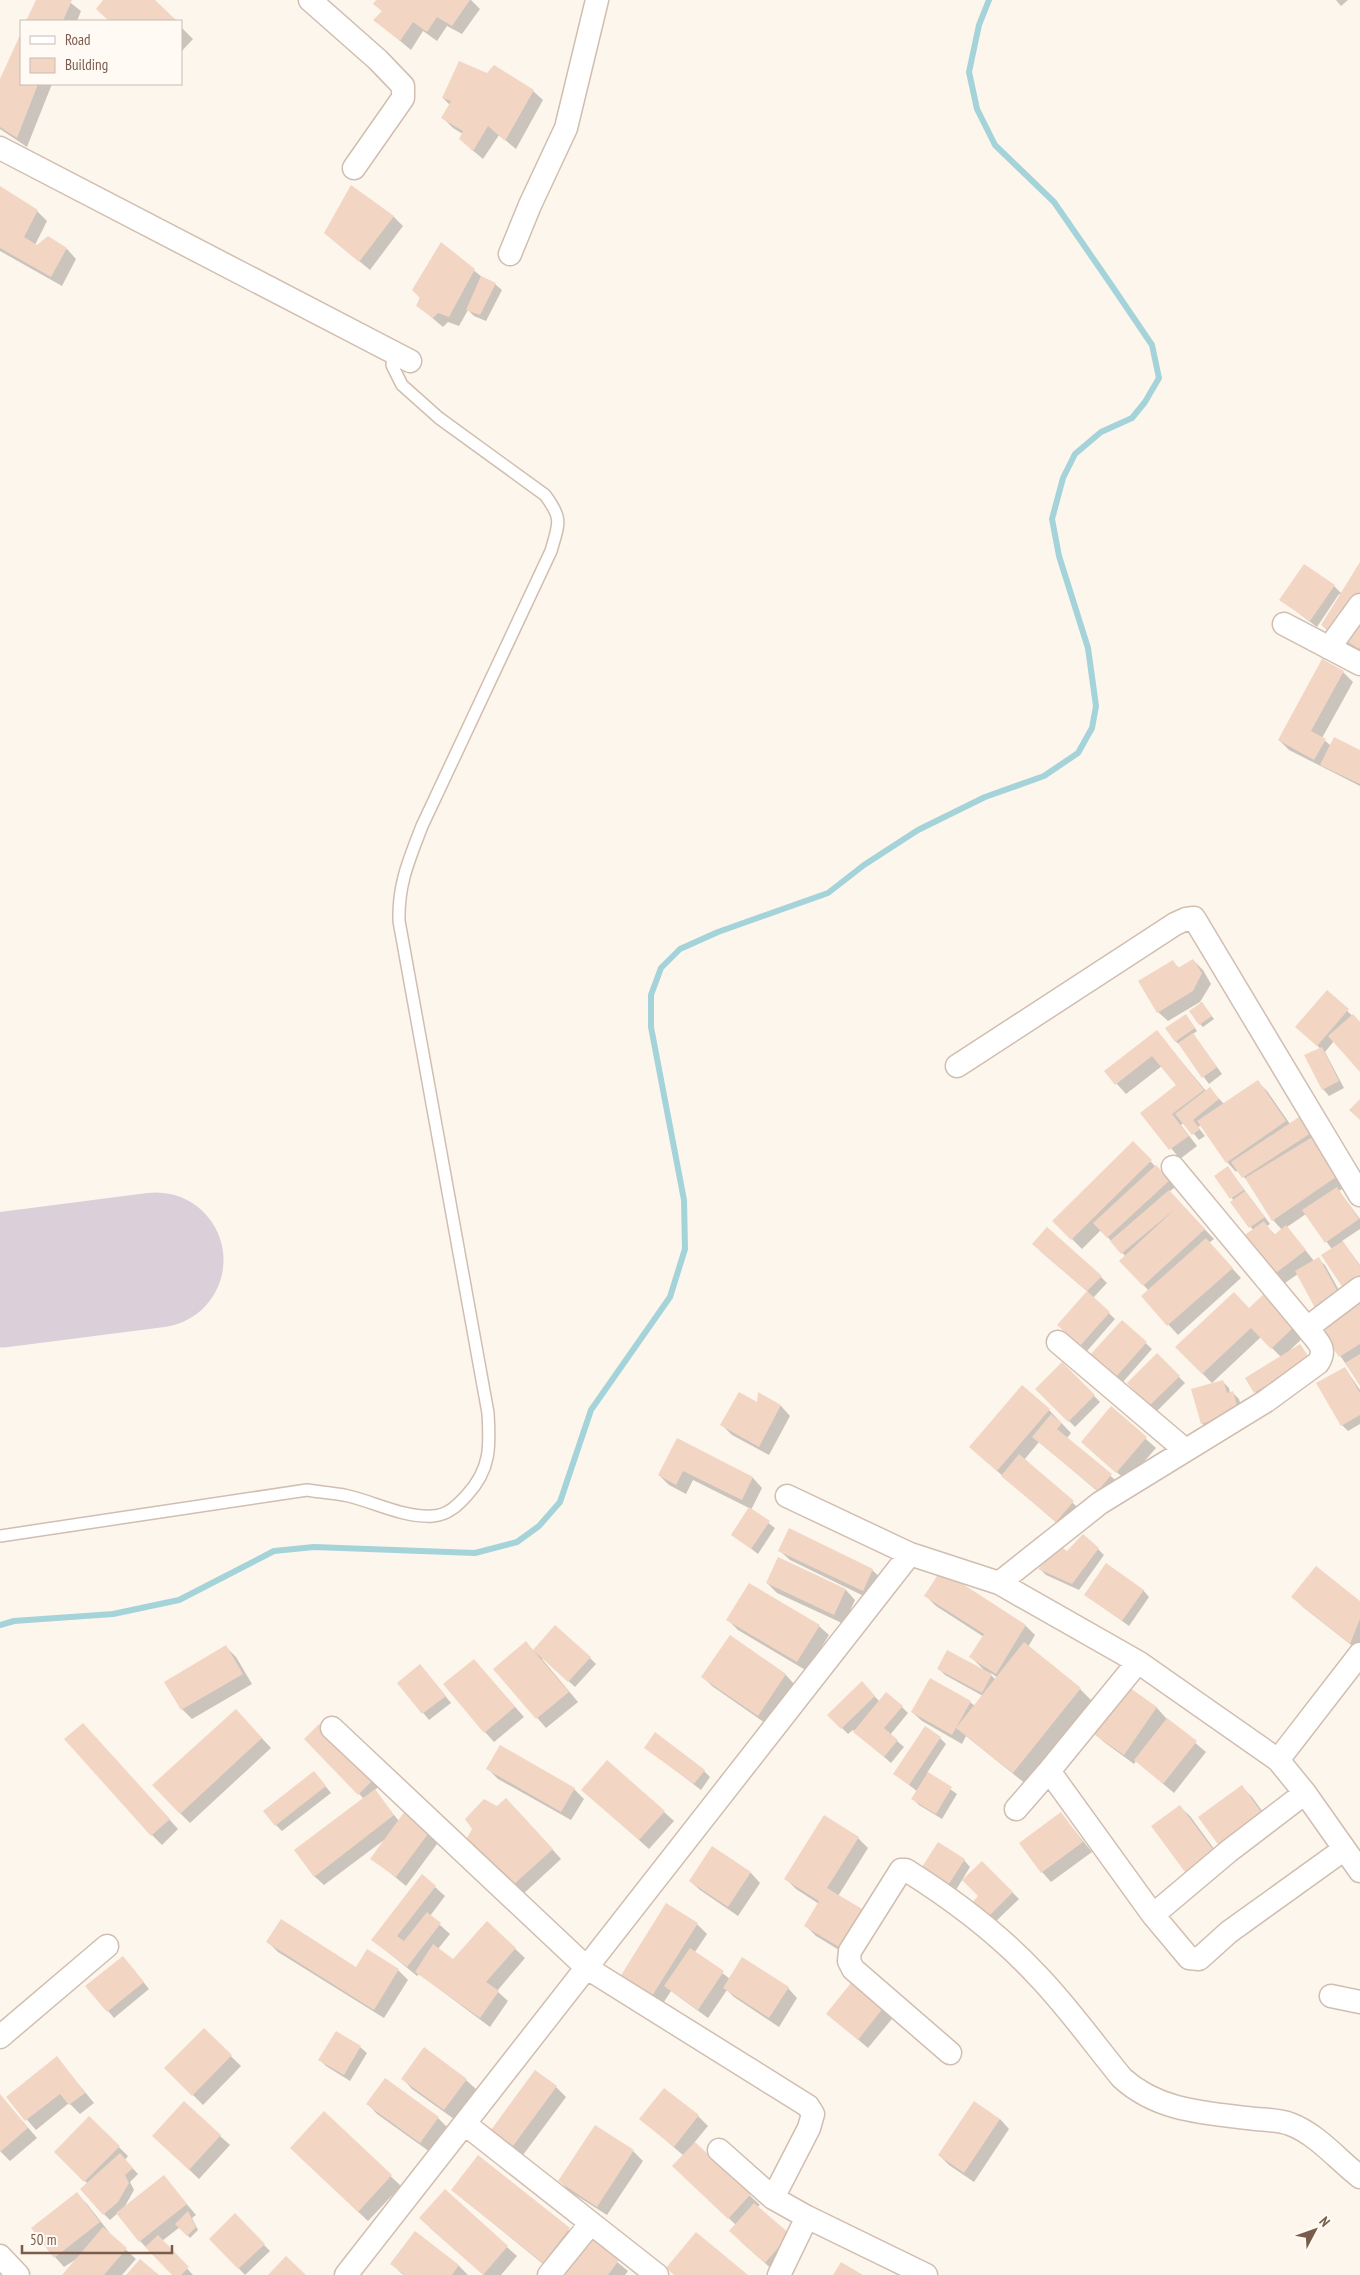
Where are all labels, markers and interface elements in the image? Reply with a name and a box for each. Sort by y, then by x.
legend [20,20,182,85]
text: Road [65,30,91,49]
text: Building [65,55,108,74]
north arrow [1290,2205,1340,2255]
text: N [1316,2213,1334,2230]
scale bar [22,2222,172,2254]
text: 50 m [30,2230,56,2249]

